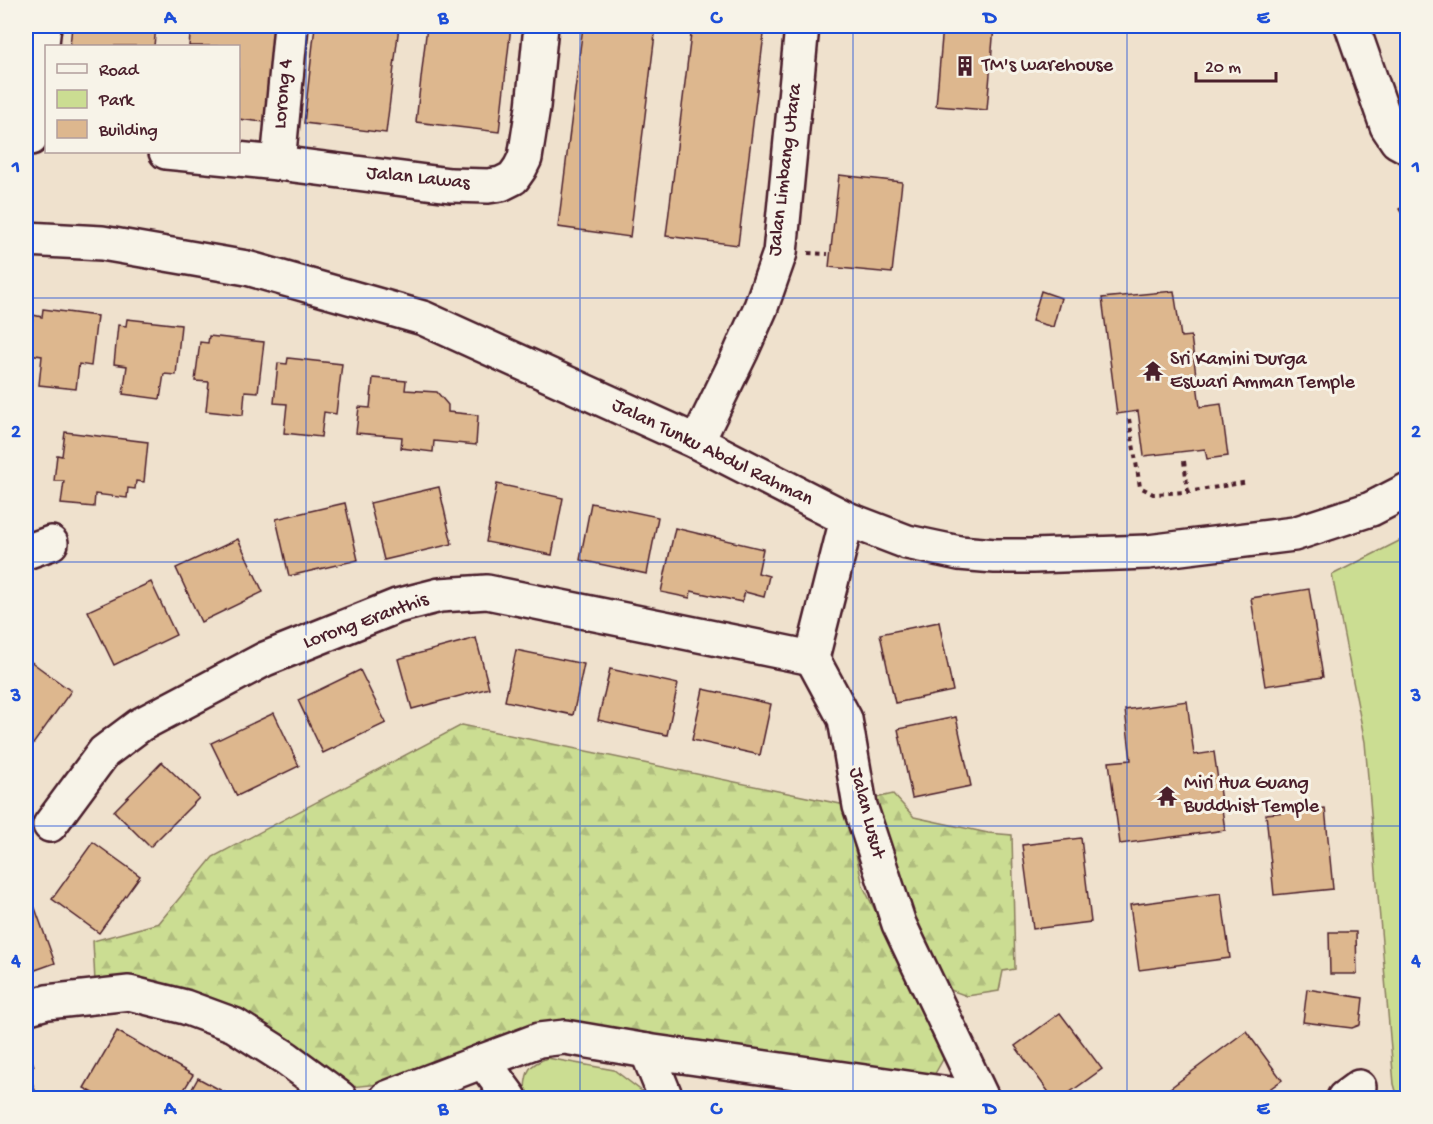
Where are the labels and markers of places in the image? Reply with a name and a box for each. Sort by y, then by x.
building icon: TM's warehouse [953,54,977,78]
place label: TM's warehouse [981,55,1114,78]
place label: Sri Kamini Durga Eswari Amman Temple [1170,349,1356,395]
temple icon: Sri Kamini Durga Eswari Amman Temple [1141,359,1165,383]
place label: Miri Hua Guang Buddhist Temple [1183,773,1320,819]
temple icon: Miri Hua Guang Buddhist Temple [1155,784,1179,808]

